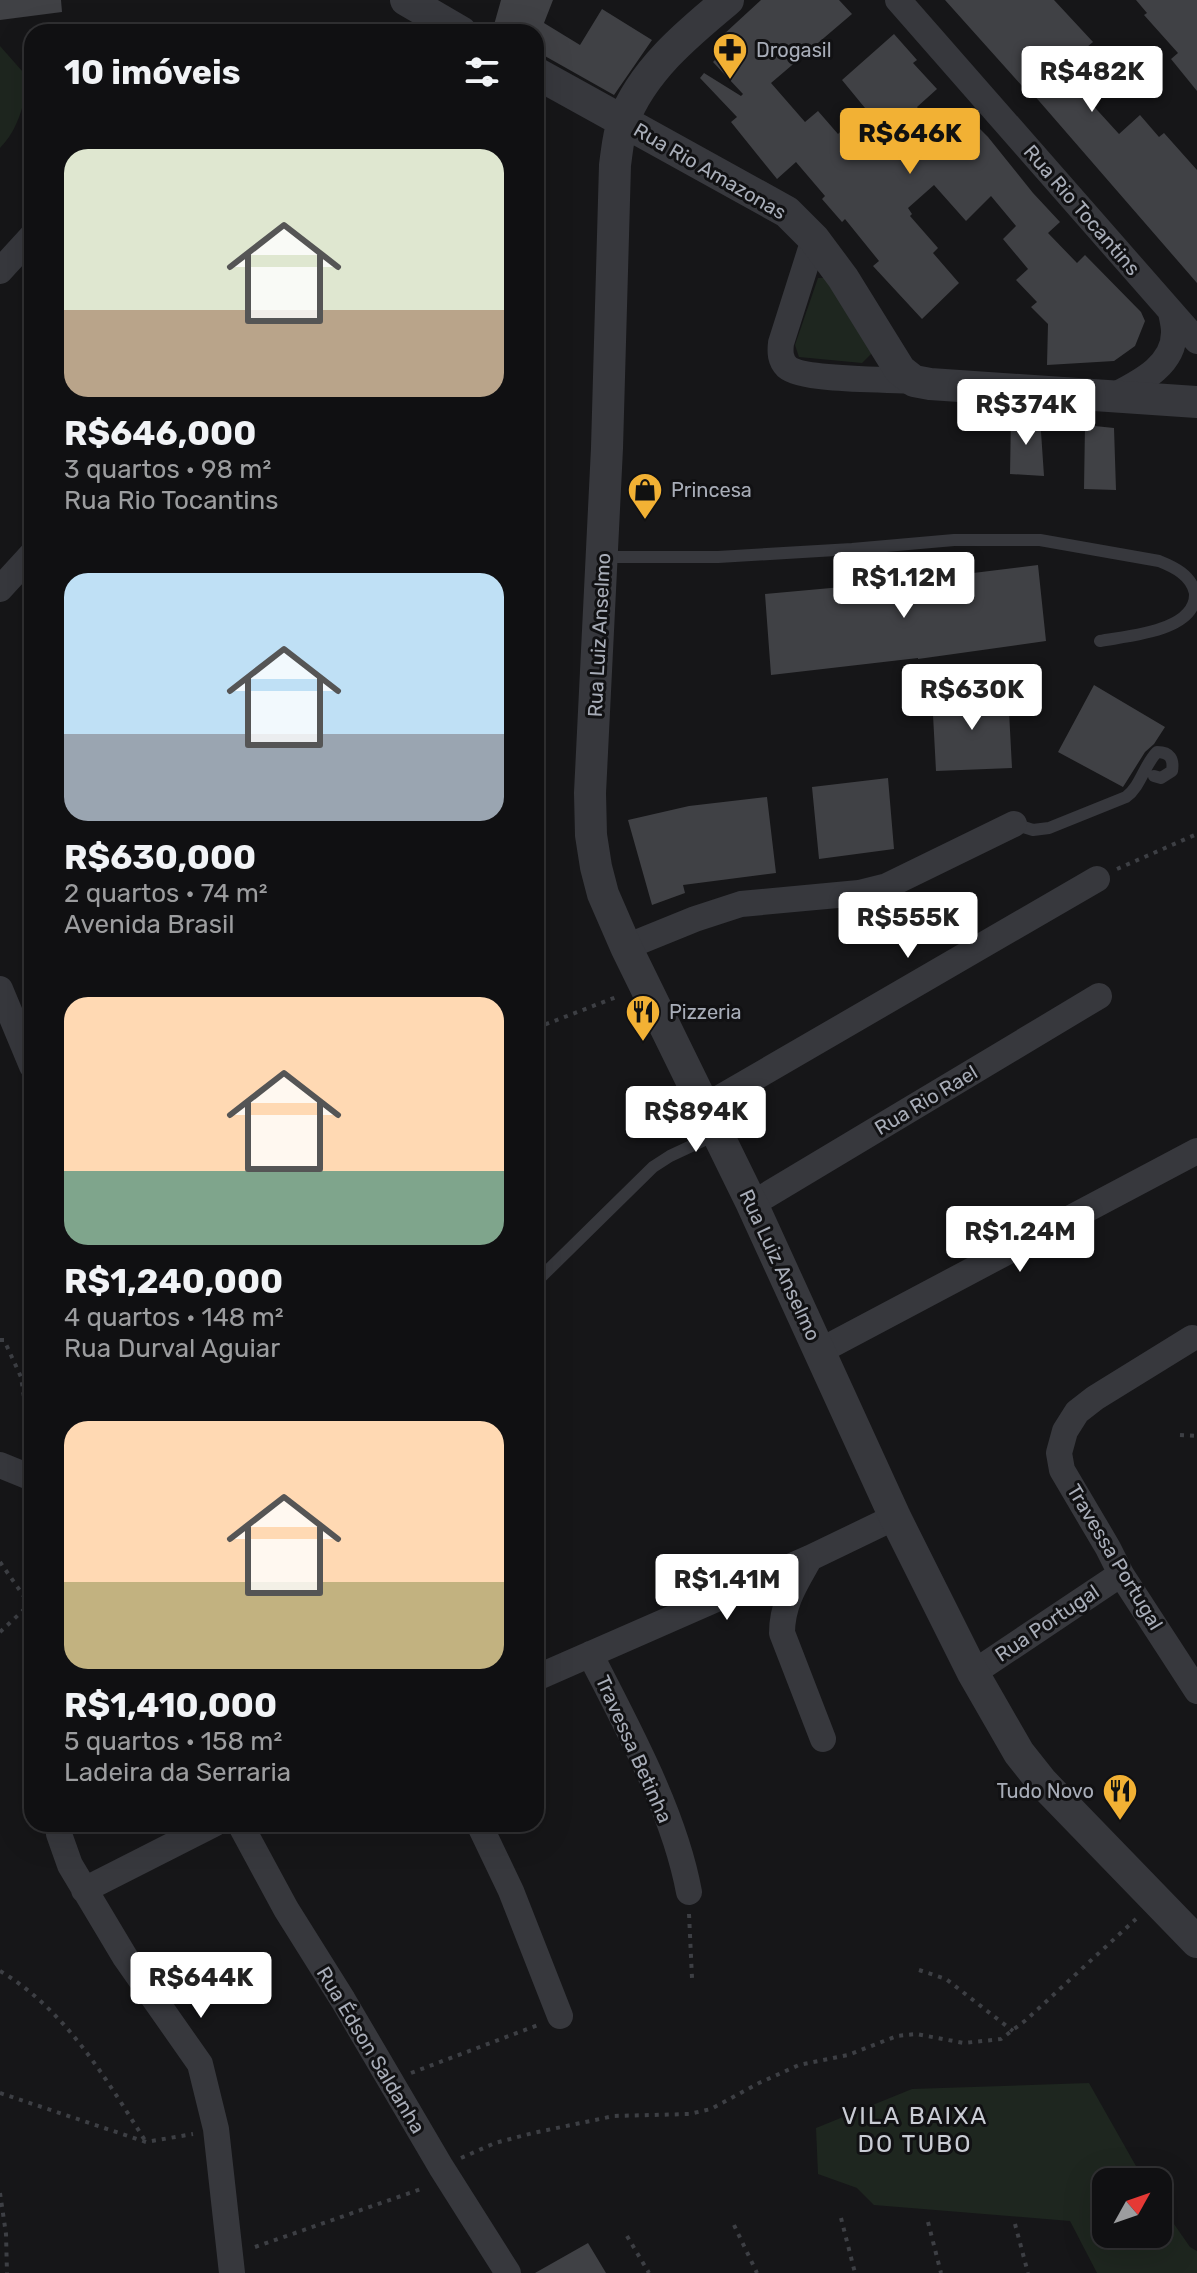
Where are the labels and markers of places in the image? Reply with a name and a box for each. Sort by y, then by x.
pharmacy icon: Drogasil [711,31,749,81]
place label: Drogasil [756,38,832,62]
pin: R$482K [1027,46,1157,114]
pin: R$646K [845,108,975,176]
pin: R$374K [961,379,1091,447]
shop icon: Princesa [626,471,664,521]
place label: Princesa [671,478,752,502]
pin: R$1.12M [830,552,978,620]
pin: R$630K [907,664,1037,732]
pin: R$555K [843,892,973,960]
restaurant icon: Pizzeria [624,993,662,1043]
place label: Pizzeria [669,1000,742,1024]
pin: R$894K [631,1086,761,1154]
pin: R$1.24M [946,1206,1094,1274]
pin: R$1.41M [653,1554,801,1622]
restaurant icon: Tudo Novo [1101,1772,1139,1822]
place label: Tudo Novo [996,1779,1094,1803]
pin: R$644K [136,1952,266,2020]

